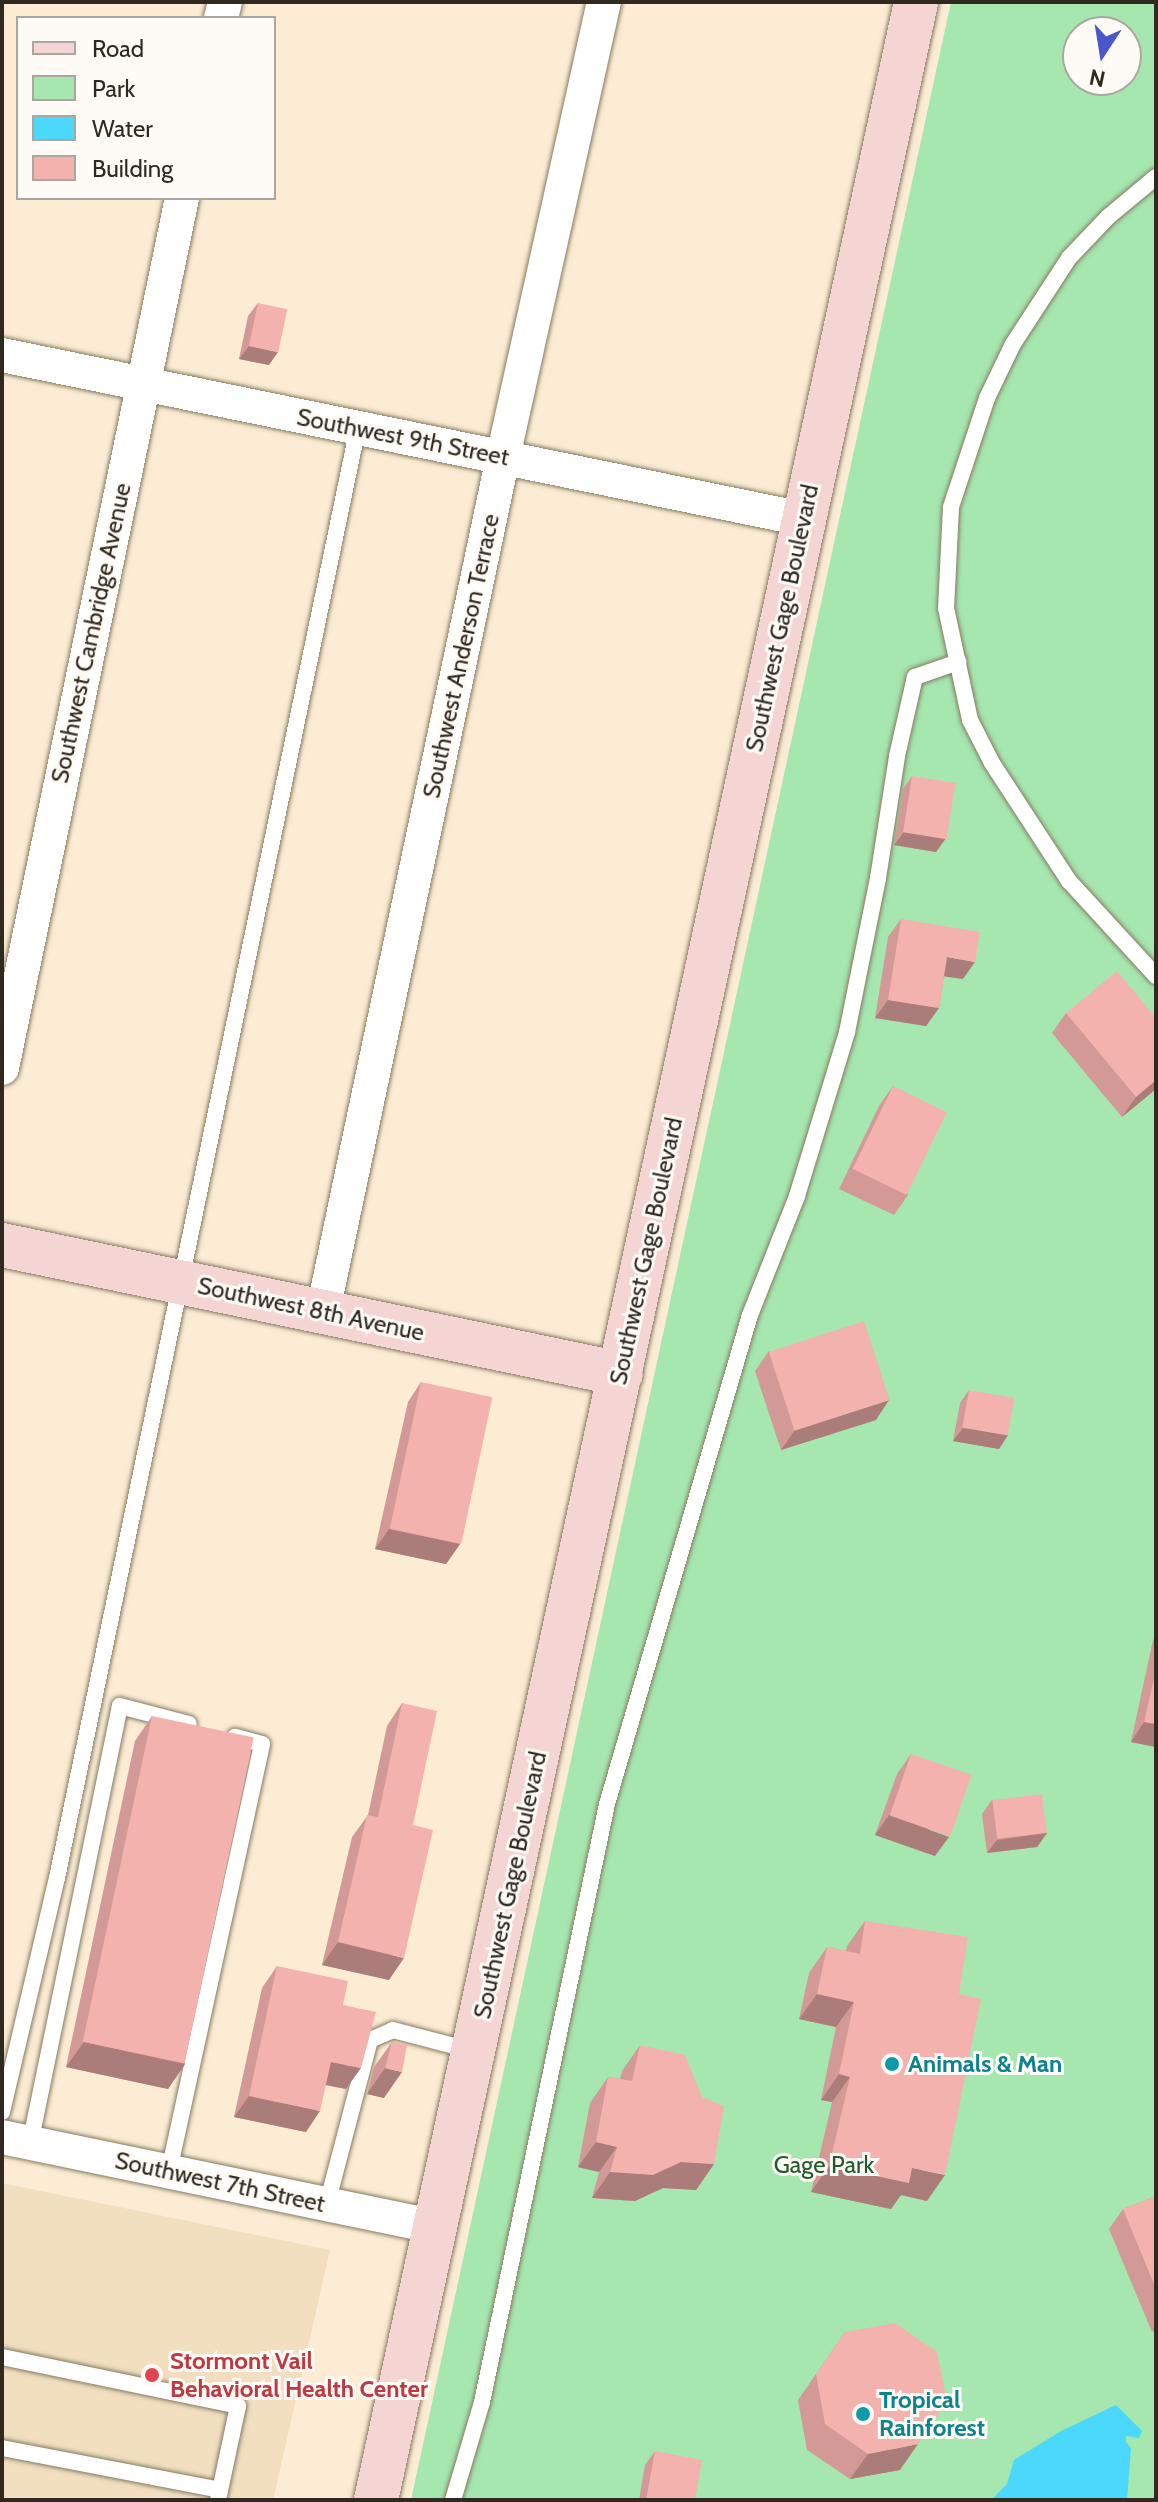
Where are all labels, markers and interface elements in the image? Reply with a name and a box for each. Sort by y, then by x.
legend [16,16,276,200]
north arrow [1062,16,1142,96]
text: Road [92,34,144,63]
text: N [1087,63,1108,93]
text: Park [92,74,135,103]
text: Water [92,114,153,143]
text: Building [92,154,173,183]
street label: Southwest 9th Street [294,402,512,472]
street label: Southwest Cambridge Avenue [45,480,137,786]
street label: Southwest Gage Boulevard [740,482,824,754]
street label: Southwest Anderson Terrace [417,511,505,801]
street label: Southwest Gage Boulevard [604,1115,688,1387]
street label: Southwest 8th Avenue [195,1271,427,1347]
street label: Southwest Gage Boulevard [468,1749,552,2021]
place label: Animals & Man [908,2050,1062,2078]
marker: Animals & Man [883,2055,901,2073]
street label: Southwest 7th Street [112,2146,328,2218]
park label: Gage Park [774,2151,874,2179]
place label: Stormont Vail Behavioral Health Center [170,2347,428,2403]
marker: Stormont Vail Behavioral Health Center [141,2364,163,2386]
place label: Tropical Rainforest [879,2386,985,2442]
marker: Tropical Rainforest [854,2405,872,2423]

